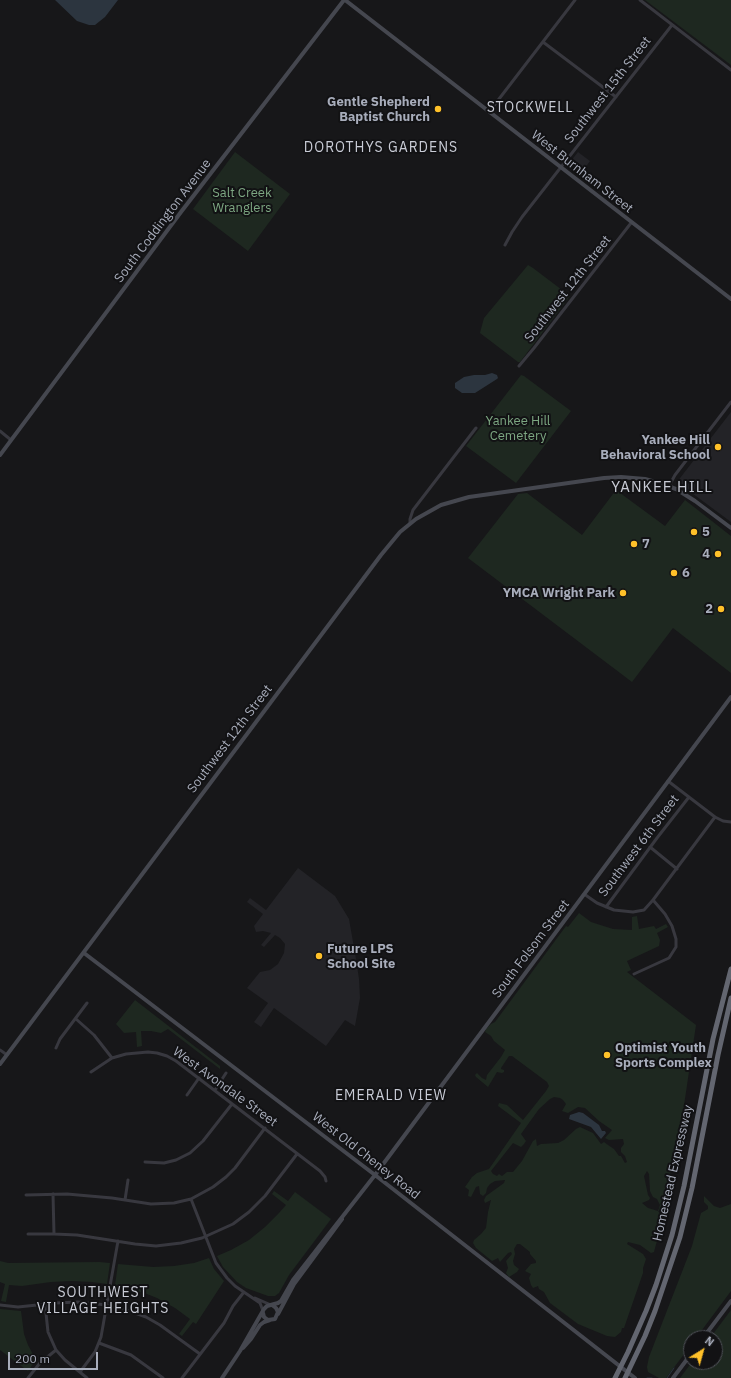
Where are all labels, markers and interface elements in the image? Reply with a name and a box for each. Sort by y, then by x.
street label: Southwest 15th Street [561,33,655,147]
place label: Gentle Shepherd Baptist Church [327,94,430,125]
district label: STOCKWELL [487,100,573,116]
marker: Gentle Shepherd Baptist Church [433,104,443,114]
street label: West Burnham Street [528,127,636,217]
district label: DOROTHYS GARDENS [304,140,458,156]
street label: South Coddington Avenue [111,156,215,286]
park label: Salt Creek Wranglers [212,185,272,216]
street label: Southwest 12th Street [521,232,615,346]
park label: Yankee Hill Cemetery [486,413,550,444]
place label: Yankee Hill Behavioral School [600,432,710,463]
marker: Yankee Hill Behavioral School [713,442,723,452]
district label: YANKEE HILL [611,479,713,497]
place label: 5 [702,524,710,540]
marker: 5 [689,527,699,537]
place label: 7 [642,536,650,552]
marker: 7 [629,539,639,549]
place label: 4 [702,546,710,562]
marker: 4 [713,549,723,559]
place label: 6 [682,565,690,581]
marker: 6 [669,568,679,578]
place label: YMCA Wright Park [503,585,615,601]
marker: YMCA Wright Park [618,588,628,598]
place label: 2 [705,601,713,617]
marker: 2 [716,604,726,614]
street label: Southwest 12th Street [184,682,276,796]
street label: Southwest 6th Street [596,792,682,900]
street label: South Folsom Street [489,897,573,1001]
place label: Future LPS School Site [327,941,395,972]
marker: Future LPS School Site [314,951,324,961]
place label: Optimist Youth Sports Complex [615,1040,712,1071]
street label: West Avondale Street [170,1044,280,1130]
marker: Optimist Youth Sports Complex [602,1050,612,1060]
district label: EMERALD VIEW [335,1088,447,1104]
street label: Homestead Expressway [650,1103,696,1243]
street label: West Old Cheney Road [309,1109,423,1203]
district label: SOUTHWEST VILLAGE HEIGHTS [37,1285,169,1318]
north arrow [683,1330,723,1370]
text: N [702,1333,717,1349]
scale bar [10,1344,100,1370]
text: 200 m [15,1351,50,1366]

